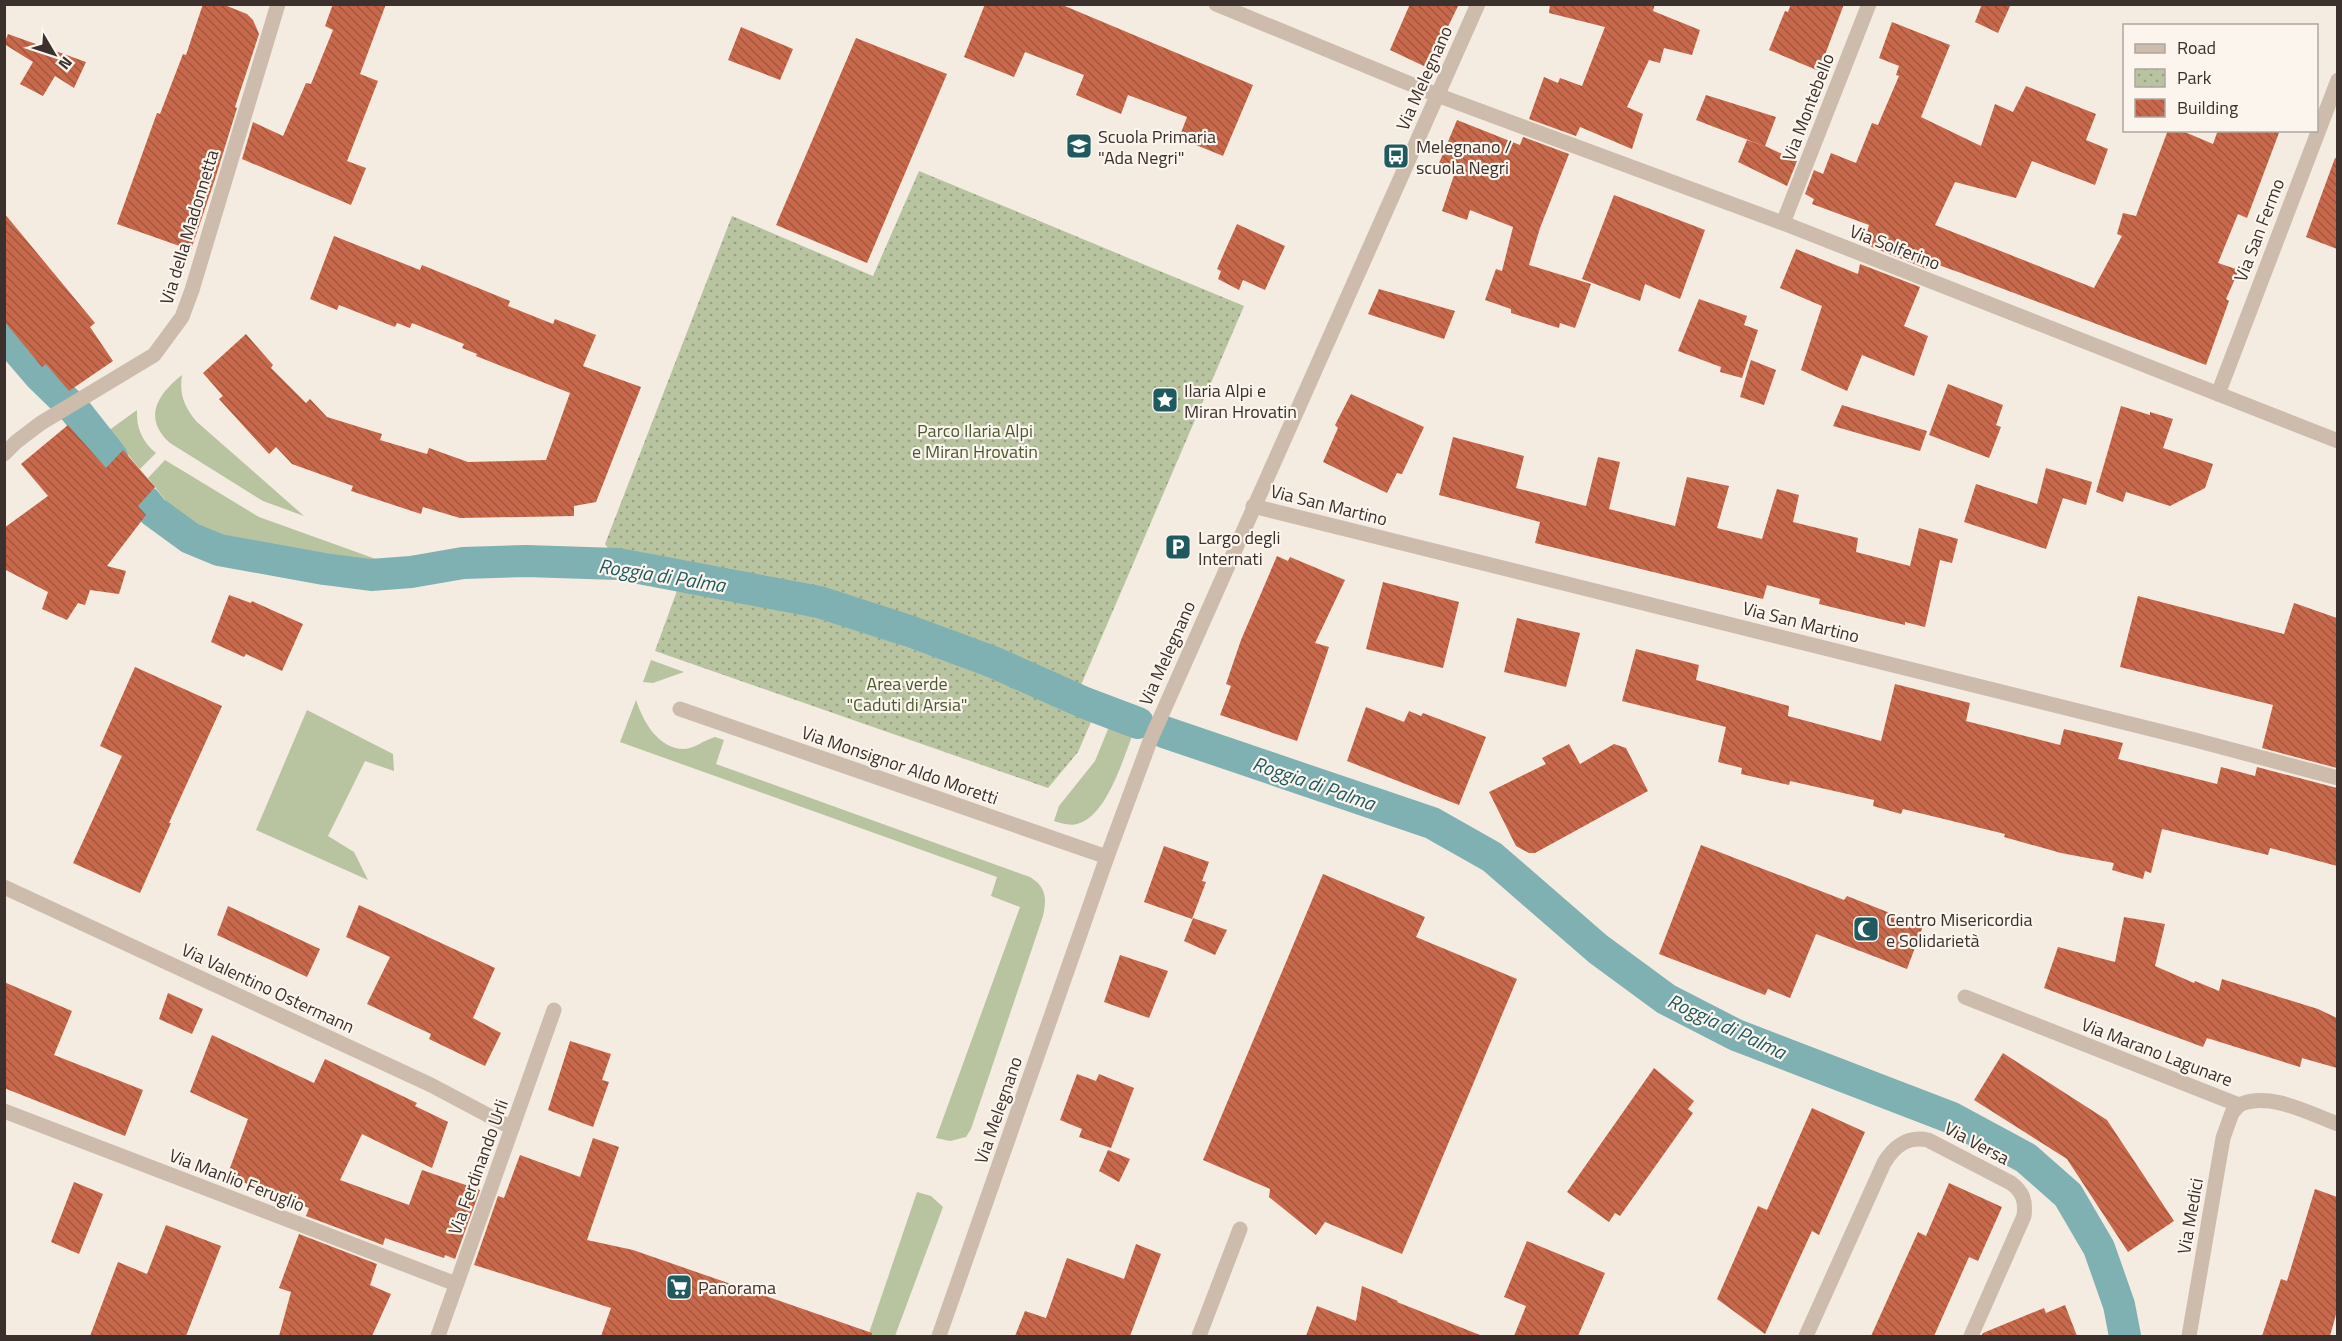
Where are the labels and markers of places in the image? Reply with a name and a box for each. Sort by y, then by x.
place label: Scuola Primaria "Ada Negri" [1098,123,1216,171]
school or university icon: Scuola Primaria "Ada Negri" [1064,131,1094,161]
place label: Melegnano / scuola Negri [1416,133,1512,181]
bus stop icon: Melegnano / scuola Negri [1381,141,1411,171]
place label: Ilaria Alpi e Miran Hrovatin [1184,377,1297,425]
place icon: Ilaria Alpi e Miran Hrovatin [1150,385,1180,415]
place label: Largo degli Internati [1198,524,1280,572]
parking icon: Largo degli Internati [1163,532,1193,562]
place label: Centro Misericordia e Solidarietà [1886,906,2033,954]
mosque icon: Centro Misericordia e Solidarietà [1851,914,1881,944]
supermarket icon: Panorama [664,1272,694,1302]
place label: Panorama [698,1274,776,1301]

